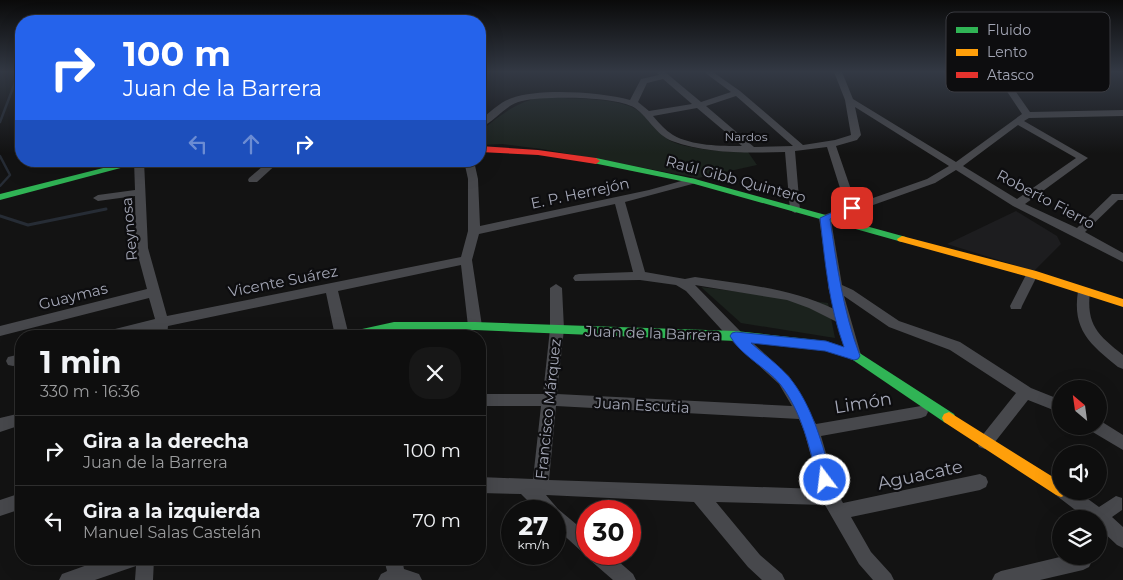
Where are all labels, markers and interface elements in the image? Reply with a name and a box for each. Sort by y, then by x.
legend [946,12,1110,92]
text: Fluido [987,21,1031,39]
text: 100 m [123,32,231,75]
icon: right [40,35,105,100]
text: Lento [987,43,1027,61]
text: Atasco [987,66,1034,84]
text: Juan de la Barrera [123,75,322,102]
street label: Nardos [724,129,768,144]
icon: left [184,130,212,158]
icon: ahead [237,130,265,158]
icon: right [290,130,318,158]
street label: Raúl Gibb Quintero [664,151,808,207]
street label: Roberto Fierro [994,165,1098,233]
street label: E. P. Herrejón [529,173,631,213]
pin [831,187,873,229]
icon: arrive [838,194,866,222]
street label: Reynosa [117,196,141,262]
street label: Vicente Suárez [227,261,340,301]
street label: Guaymas [37,278,109,314]
street label: Juan de la Barrera [584,321,721,345]
street label: Francisco Márquez [531,338,565,480]
text: 1 min [40,344,121,381]
button: close [409,347,461,399]
north arrow [1052,380,1108,435]
map controls [1052,380,1107,565]
text: 330 m · 16:36 [40,382,140,401]
street label: Limón [833,388,893,418]
street label: Juan Escutia [593,393,690,417]
text: Gira a la derecha [83,430,249,453]
icon: right [40,437,68,465]
text: 100 m [404,439,461,462]
button: sound [1052,445,1107,500]
text: Juan de la Barrera [83,453,228,472]
position arrow [798,453,850,505]
street label: Aguacate [875,455,965,495]
text: Gira a la izquierda [83,500,261,523]
speed limit sign: 30 [576,500,641,565]
icon: left [40,507,68,535]
text: 70 m [412,509,461,532]
button: layers [1052,510,1107,565]
text: 27 [518,511,549,541]
text: Manuel Salas Castelán [83,523,261,542]
text: km/h [517,537,550,552]

